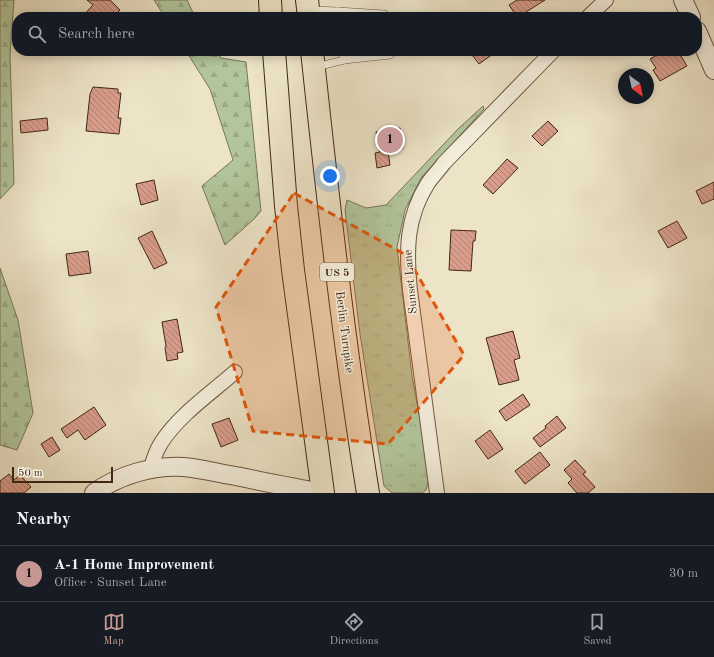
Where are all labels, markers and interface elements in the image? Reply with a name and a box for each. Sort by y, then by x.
search box [12,12,702,56]
icon: search [26,23,48,45]
text: Search here [58,27,135,42]
north arrow [618,68,654,104]
pin: 1 [377,125,403,155]
your location [320,166,340,186]
street label: Sunset Lane [402,249,420,315]
road number: US 5 [320,263,354,281]
street label: Berlin Turnpike [333,290,355,374]
scale bar [12,465,113,484]
text: 50 m [18,468,43,479]
text: Nearby [16,511,71,528]
text: A-1 Home Improvement [54,558,214,573]
text: 1 [25,567,33,580]
text: 30 m [669,567,698,580]
text: Office · Sunset Lane [54,576,167,589]
tab: Map [103,611,125,649]
tab: Directions [330,611,378,649]
tab: Saved [583,611,611,649]

